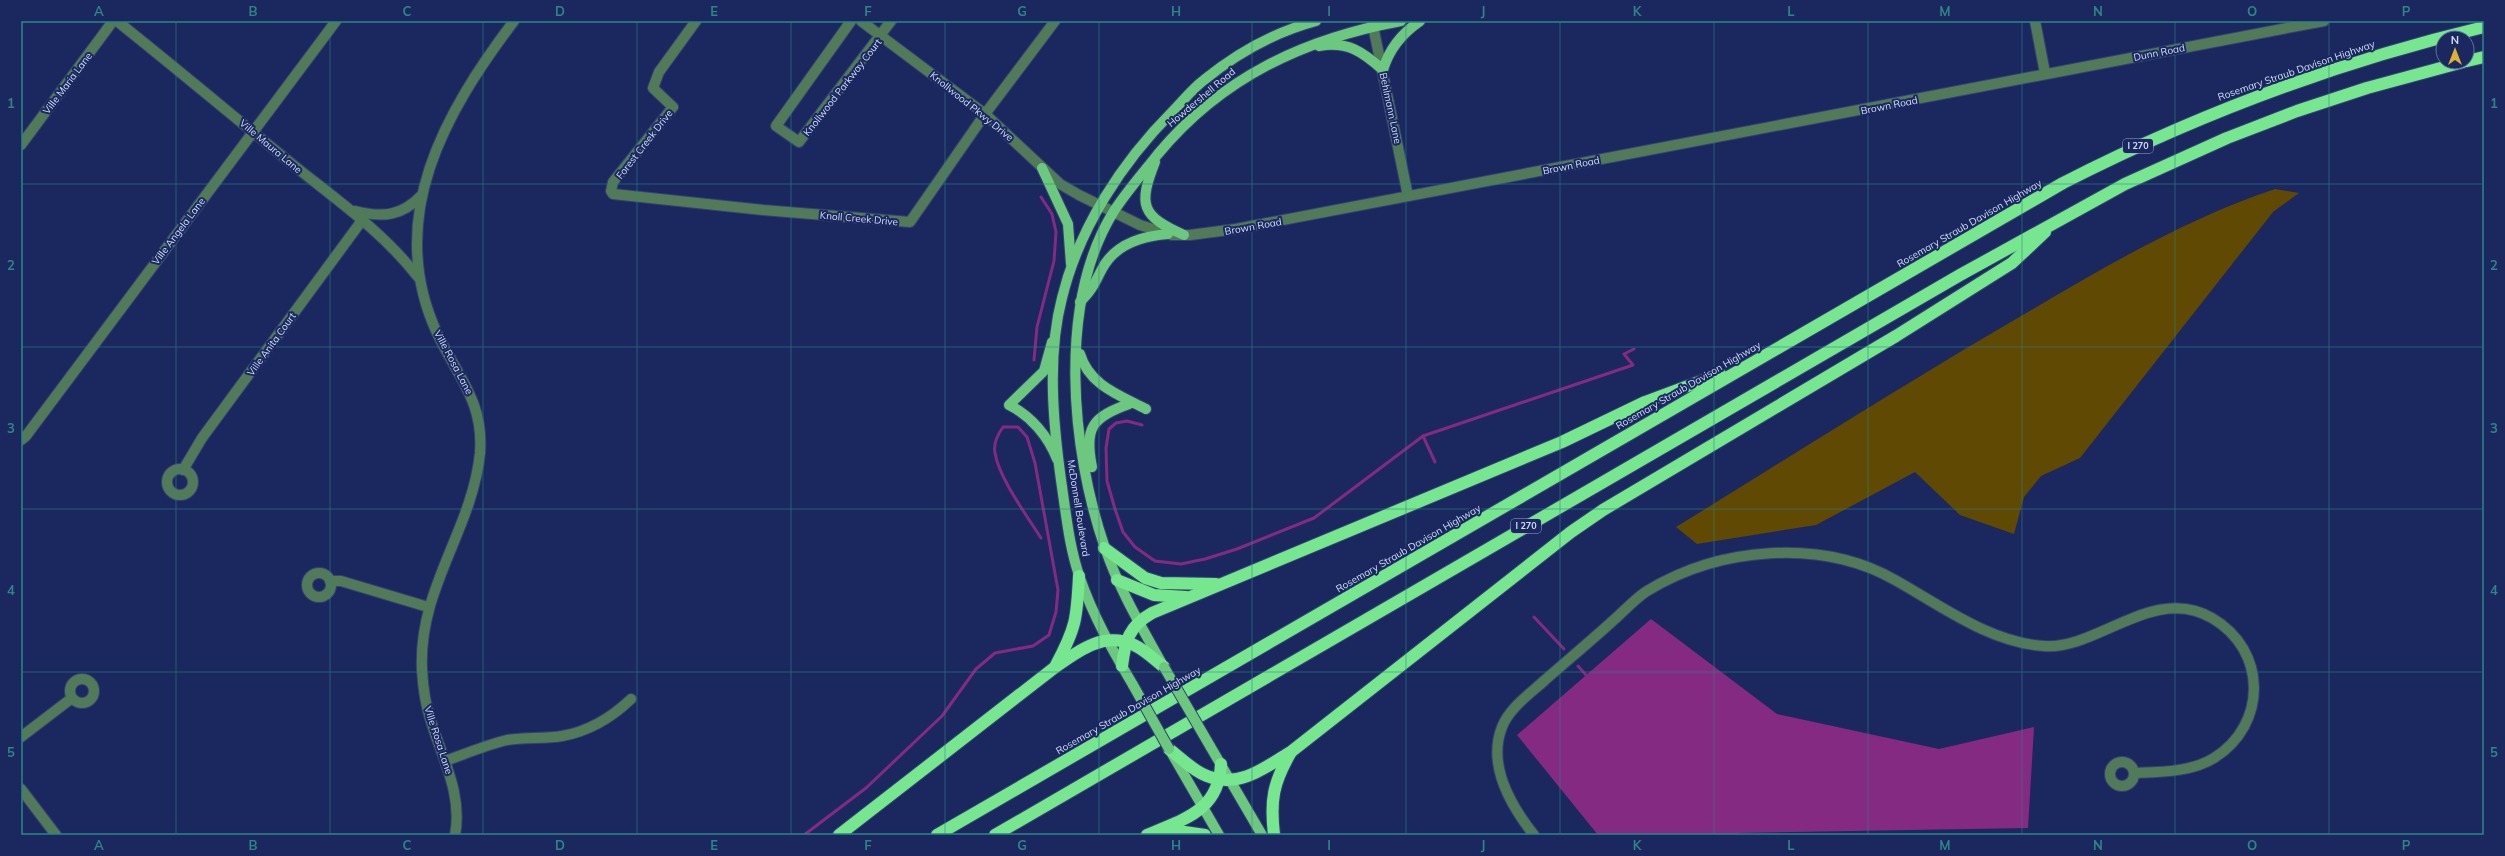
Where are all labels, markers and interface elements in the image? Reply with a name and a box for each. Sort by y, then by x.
text: A [94,3,104,19]
text: B [249,3,258,19]
text: C [403,3,412,19]
text: D [555,3,565,19]
text: E [710,3,718,19]
text: F [864,3,872,19]
text: G [1017,3,1027,19]
text: H [1171,3,1181,19]
text: I [1327,3,1331,19]
text: J [1481,3,1485,19]
text: K [1633,3,1643,19]
text: L [1787,3,1795,19]
text: M [1939,3,1951,19]
text: N [2093,3,2103,19]
text: O [2247,3,2257,19]
text: P [2402,3,2411,19]
north arrow [2435,30,2475,70]
text: N [2451,33,2459,47]
street label: Knollwood Parkway Court [800,36,885,139]
street label: Rosemary Straub Davison Highway [2216,37,2377,104]
street label: Dunn Road [2132,41,2186,64]
street label: Ville Maria Lane [40,50,95,117]
street label: Howdershell Road [1165,65,1238,130]
street label: Knollwood Pkwy Drive [927,69,1016,144]
street label: Behlmann Lane [1377,71,1404,145]
street label: Brown Road [1860,94,1919,117]
text: 1 [7,95,15,111]
text: 1 [2490,95,2498,111]
street label: Forest Creek Drive [613,107,675,182]
street label: Ville Maura Lane [237,117,305,176]
road number: I 270 [2123,139,2153,153]
street label: Brown Road [1542,154,1601,177]
street label: Rosemary Straub Davison Highway [1894,176,2045,270]
street label: Ville Angela Lane [149,195,208,267]
street label: Knoll Creek Drive [819,209,899,228]
street label: Brown Road [1224,215,1283,238]
text: 2 [7,257,15,273]
text: 2 [2490,257,2498,273]
street label: Ville Anita Court [244,310,299,379]
street label: Ville Rosa Lane [431,328,476,397]
street label: Rosemary Straub Davison Highway [1613,338,1764,432]
text: 3 [7,420,15,436]
text: 3 [2490,420,2498,436]
street label: McDonnell Boulevard [1064,459,1093,558]
street label: Rosemary Straub Davison Highway [1333,501,1484,595]
road number: I 270 [1511,519,1541,533]
text: 4 [7,582,15,598]
text: 4 [2490,582,2498,598]
street label: Rosemary Straub Davison Highway [1053,663,1204,757]
street label: Ville Rosa Lane [421,704,456,776]
text: 5 [7,744,15,760]
text: 5 [2490,744,2498,760]
text: A [94,837,104,853]
text: B [249,837,258,853]
text: C [403,837,412,853]
text: D [555,837,565,853]
text: E [710,837,718,853]
text: F [864,837,872,853]
text: G [1017,837,1027,853]
text: H [1171,837,1181,853]
text: I [1327,837,1331,853]
text: J [1481,837,1485,853]
text: K [1633,837,1643,853]
text: L [1787,837,1795,853]
text: M [1939,837,1951,853]
text: N [2093,837,2103,853]
text: O [2247,837,2257,853]
text: P [2402,837,2411,853]

